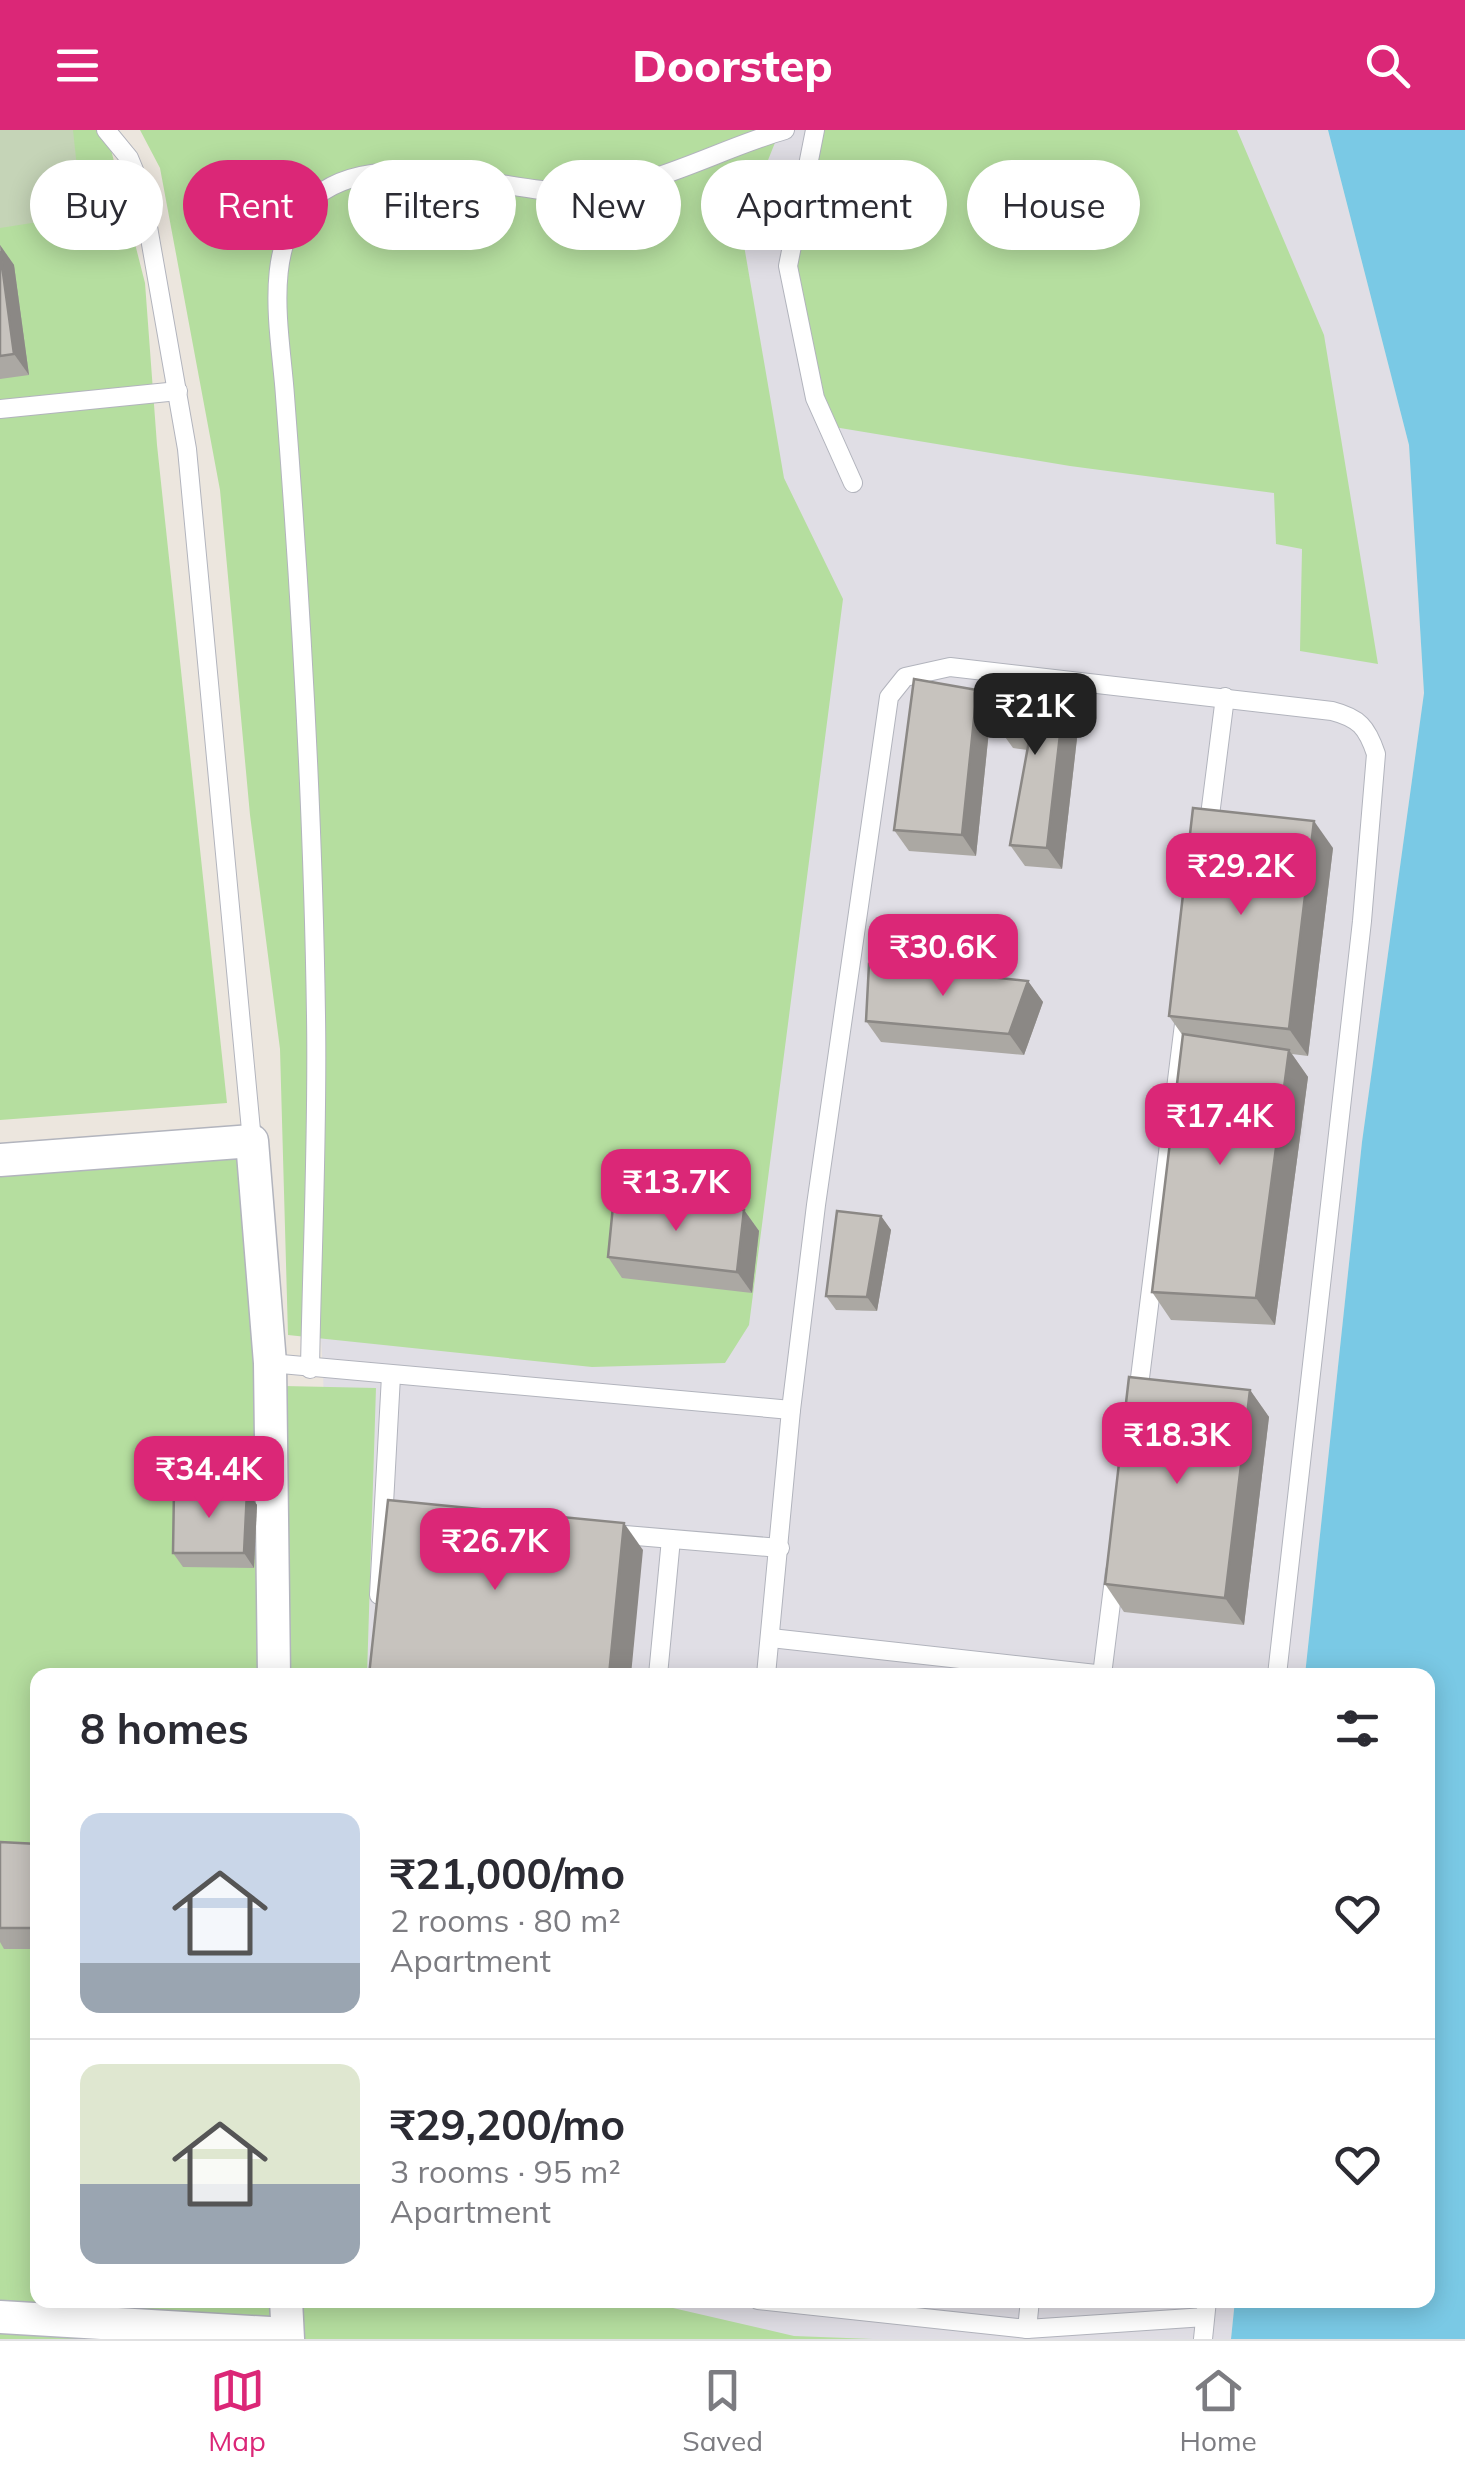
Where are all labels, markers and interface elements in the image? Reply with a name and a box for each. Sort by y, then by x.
text: Doorstep [632,37,833,93]
icon: menu [50,38,105,93]
icon: search [1360,38,1415,93]
chip: Buy [30,160,163,250]
chip: Rent [183,160,328,250]
chip: Filters [348,160,516,250]
chip: New [536,160,681,250]
chip: Apartment [701,160,947,250]
chip: House [967,160,1140,250]
pin: ₹21K [976,673,1094,758]
text: ₹21K [996,685,1074,725]
pin: ₹29.2K [1160,833,1322,918]
text: ₹29.2K [1188,845,1294,885]
pin: ₹30.6K [862,914,1024,999]
text: ₹30.6K [890,926,996,966]
pin: ₹17.4K [1139,1083,1301,1168]
text: ₹17.4K [1167,1095,1273,1135]
pin: ₹13.7K [595,1149,757,1234]
text: ₹13.7K [623,1161,729,1201]
pin: ₹18.3K [1096,1402,1258,1487]
text: ₹18.3K [1124,1414,1230,1454]
pin: ₹34.4K [128,1436,290,1521]
text: ₹34.4K [156,1448,262,1488]
pin: ₹26.7K [414,1508,576,1593]
text: ₹26.7K [442,1520,548,1560]
icon: filters [1330,1701,1385,1756]
text: 8 homes [80,1702,249,1755]
text: ₹21,000/mo [390,1847,625,1900]
icon: home [160,1853,280,1973]
icon: heart [1330,1886,1385,1941]
text: 2 rooms · 80 m² [390,1900,621,1940]
text: Apartment [390,1940,551,1980]
text: ₹29,200/mo [390,2098,625,2151]
icon: home [160,2104,280,2224]
icon: heart [1330,2137,1385,2192]
text: 3 rooms · 95 m² [390,2151,621,2191]
text: Apartment [390,2191,551,2231]
tab: Map [208,2363,266,2458]
tab: Saved [682,2363,763,2458]
tab: Home [1179,2363,1257,2458]

